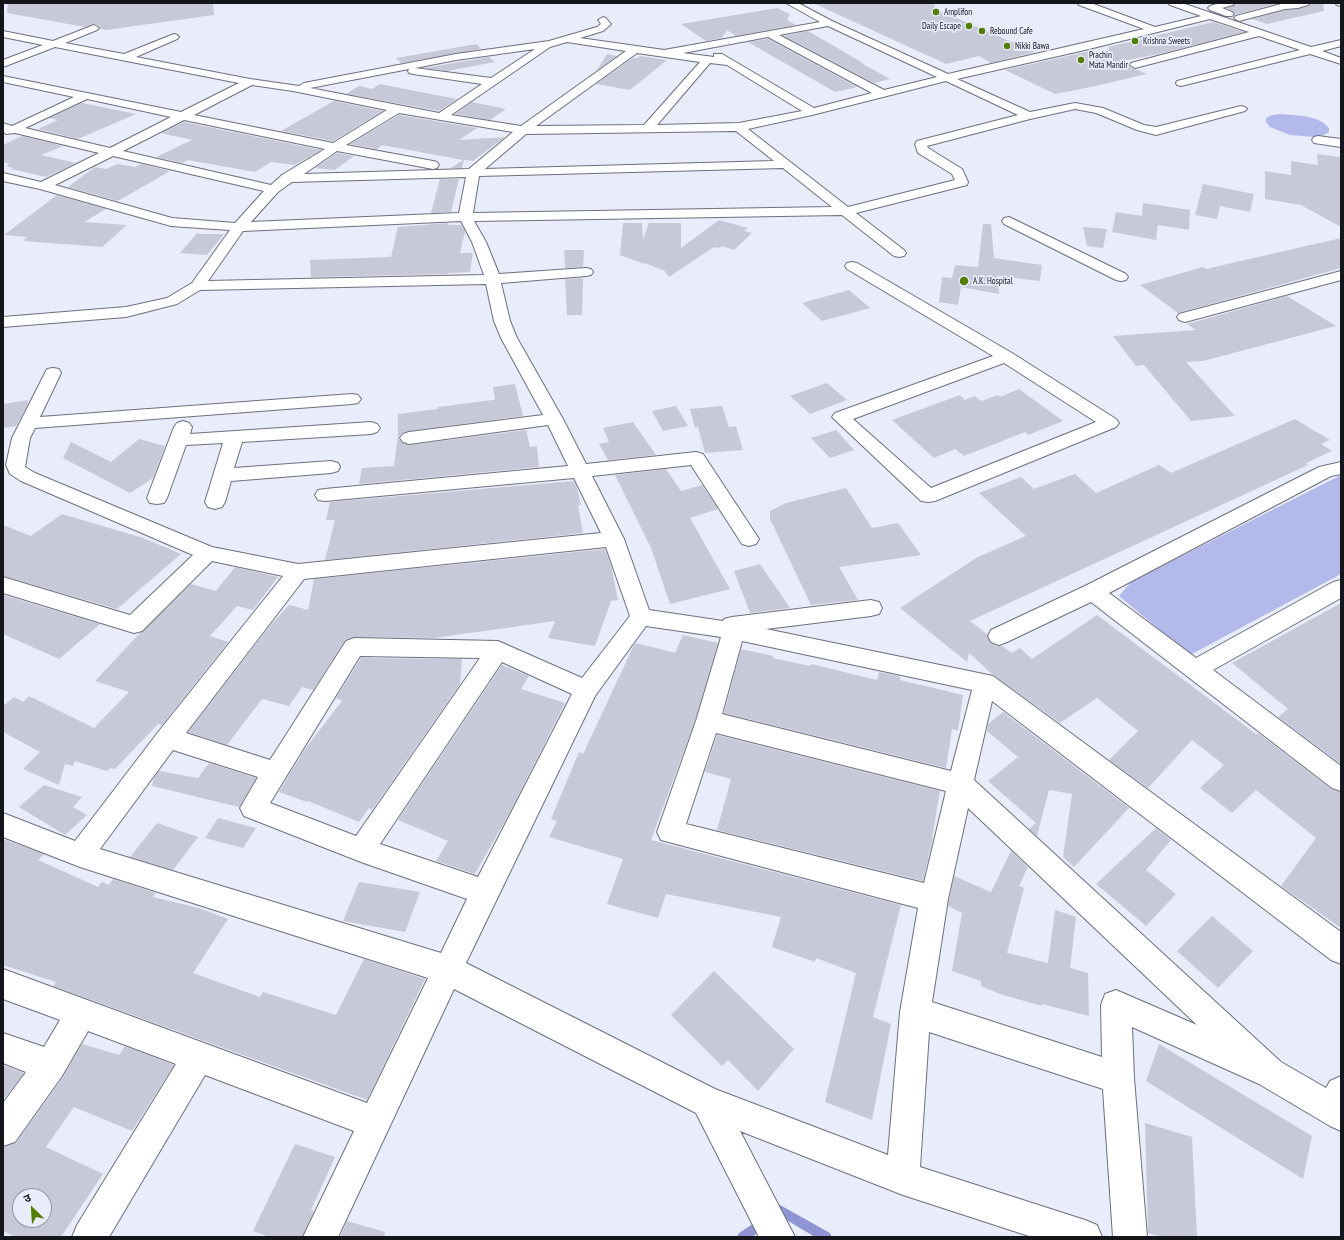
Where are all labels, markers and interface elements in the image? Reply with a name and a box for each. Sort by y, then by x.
marker: Amplifon [931,7,941,17]
place label: Amplifon [944,7,972,17]
place label: Daily Escape [922,21,961,31]
marker: Daily Escape [964,21,974,31]
marker: Rebound Cafe [977,26,987,36]
place label: Rebound Cafe [990,26,1033,36]
marker: Krishna Sweets [1130,36,1140,46]
place label: Krishna Sweets [1143,36,1190,46]
marker: Nikki Bawa [1002,41,1012,51]
place label: Nikki Bawa [1015,41,1049,51]
place label: Prachin Mata Mandir [1089,50,1128,71]
marker: Prachin Mata Mandir [1076,55,1086,65]
marker: A.K. Hospital [958,275,970,287]
place label: A.K. Hospital [973,276,1013,286]
north arrow [12,1188,52,1228]
text: उ [21,1190,33,1206]

